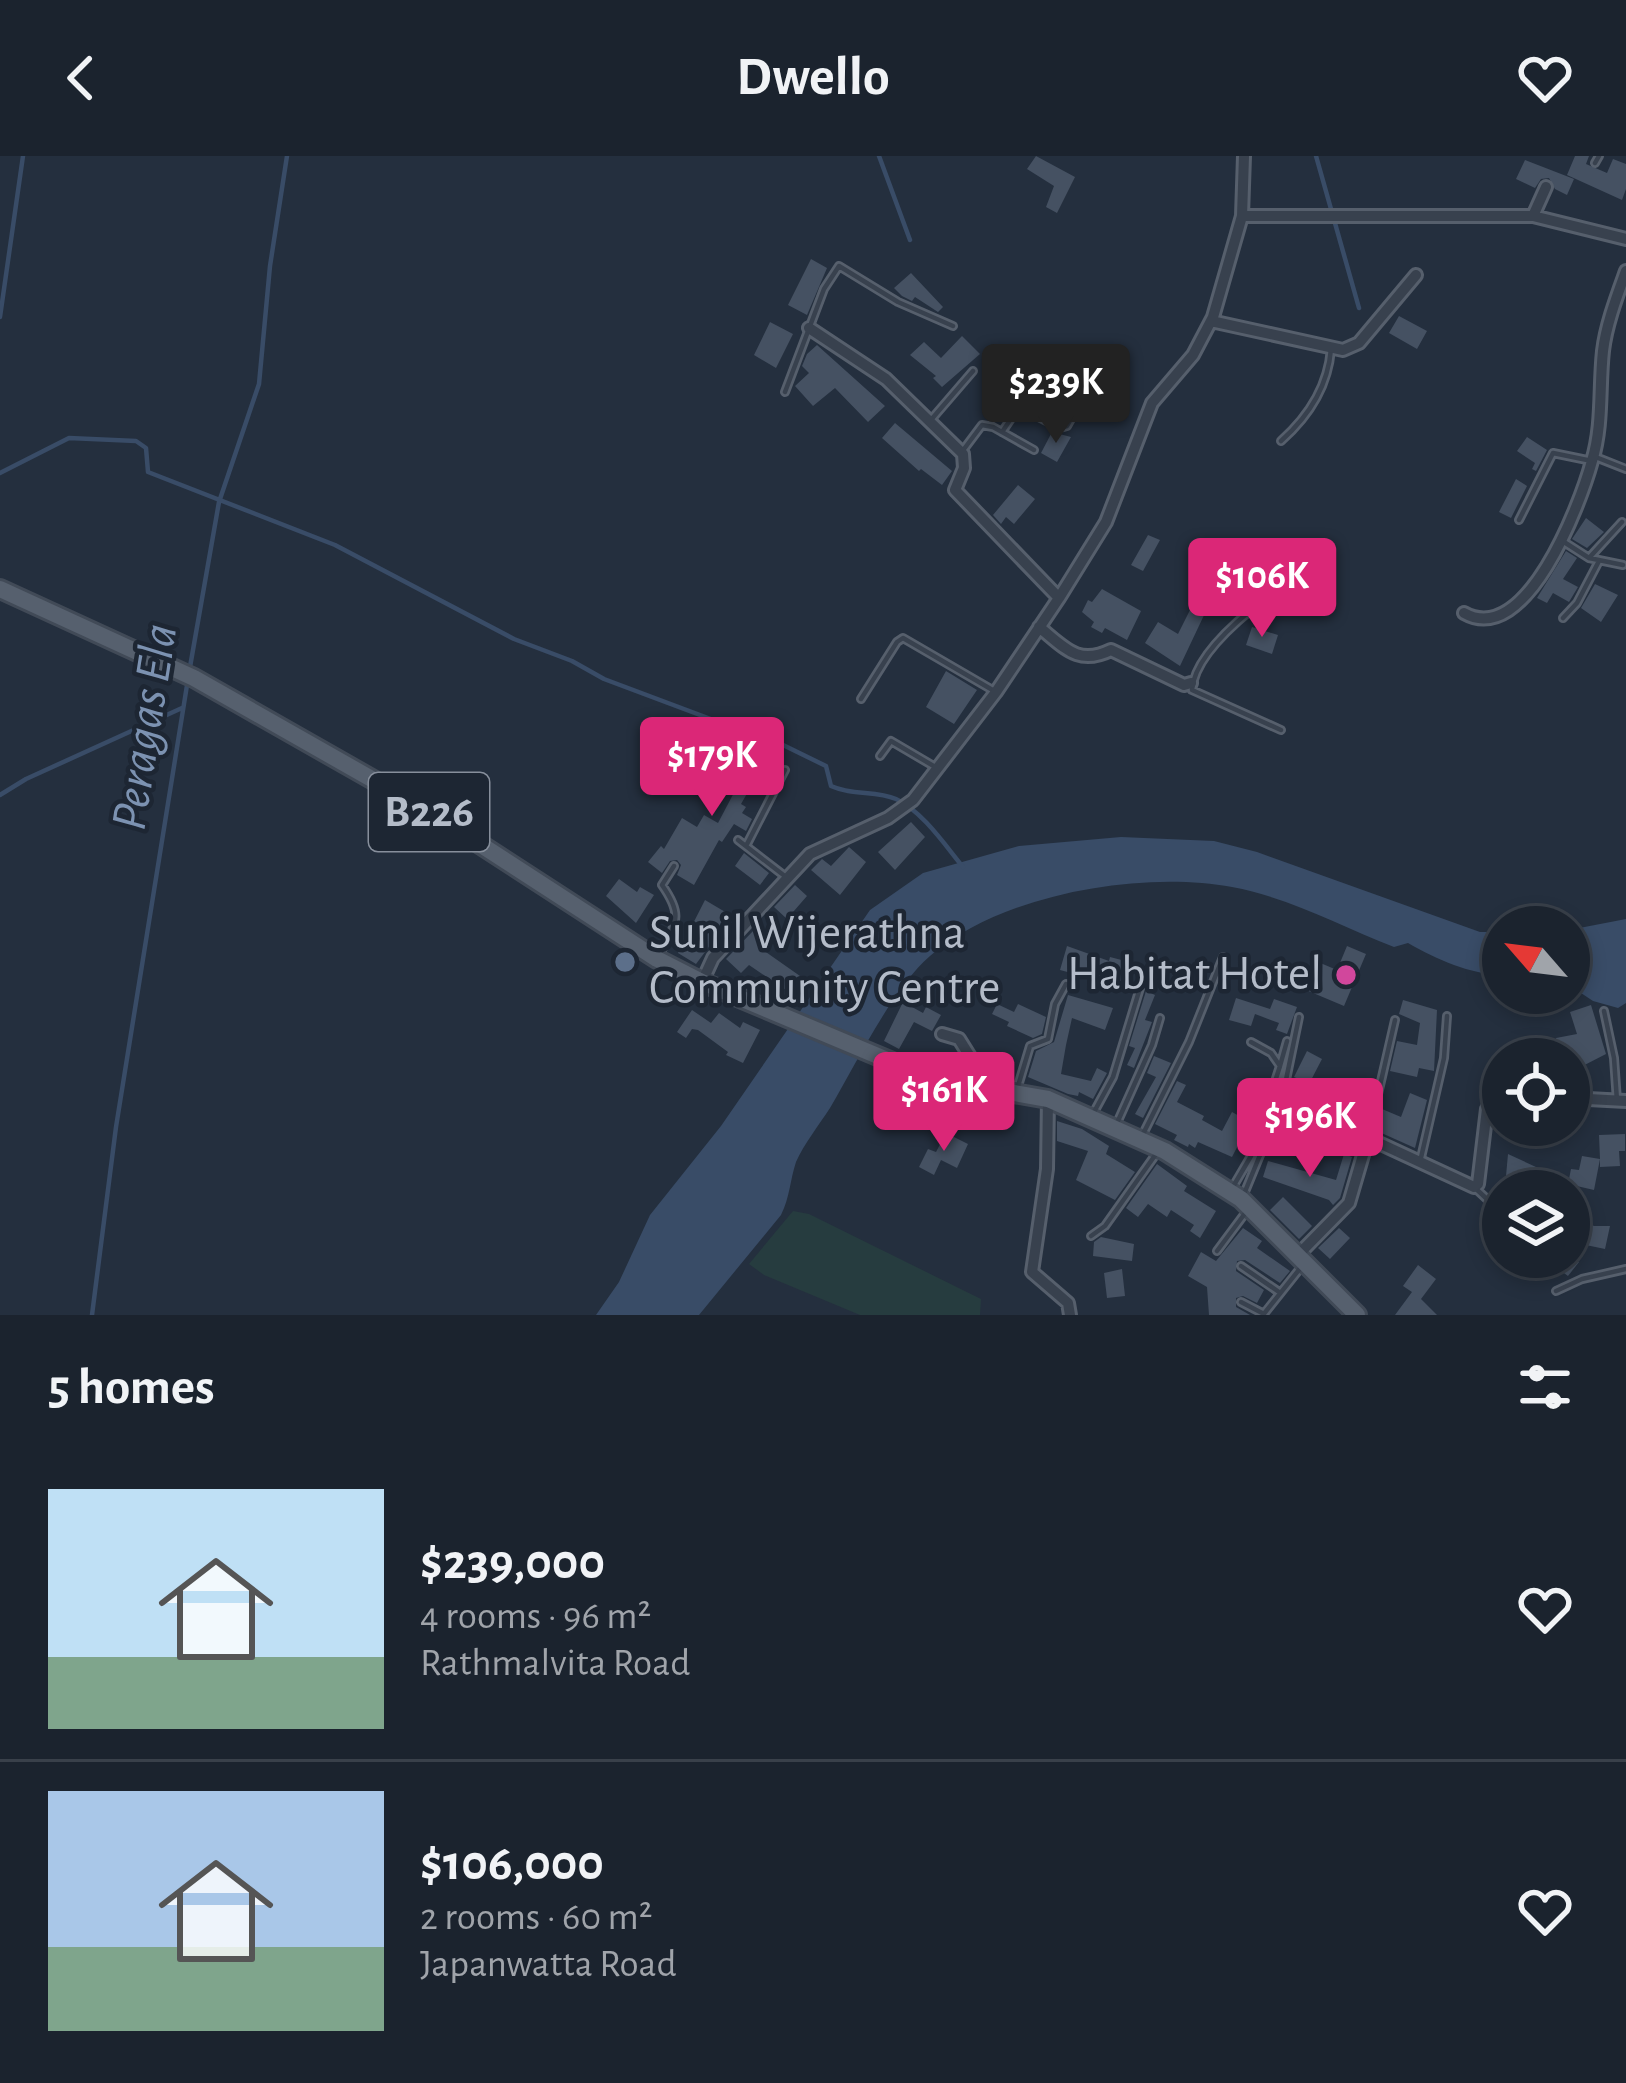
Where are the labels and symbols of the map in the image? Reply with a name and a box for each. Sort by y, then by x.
pin: $239K [972,344,1140,446]
pin: $106K [1178,538,1346,640]
water label: Peragas Ela [104,620,186,834]
pin: $179K [628,717,796,819]
road number: B226 [369,773,489,851]
north arrow [1482,906,1590,1014]
place label: Sunil Wijerathna Community Centre [649,910,1000,1013]
marker: Sunil Wijerathna Community Centre [612,949,638,975]
place label: Habitat Hotel [1067,951,1322,999]
marker: Habitat Hotel [1333,962,1359,988]
pin: $161K [860,1052,1028,1154]
pin: $196K [1226,1078,1394,1180]

